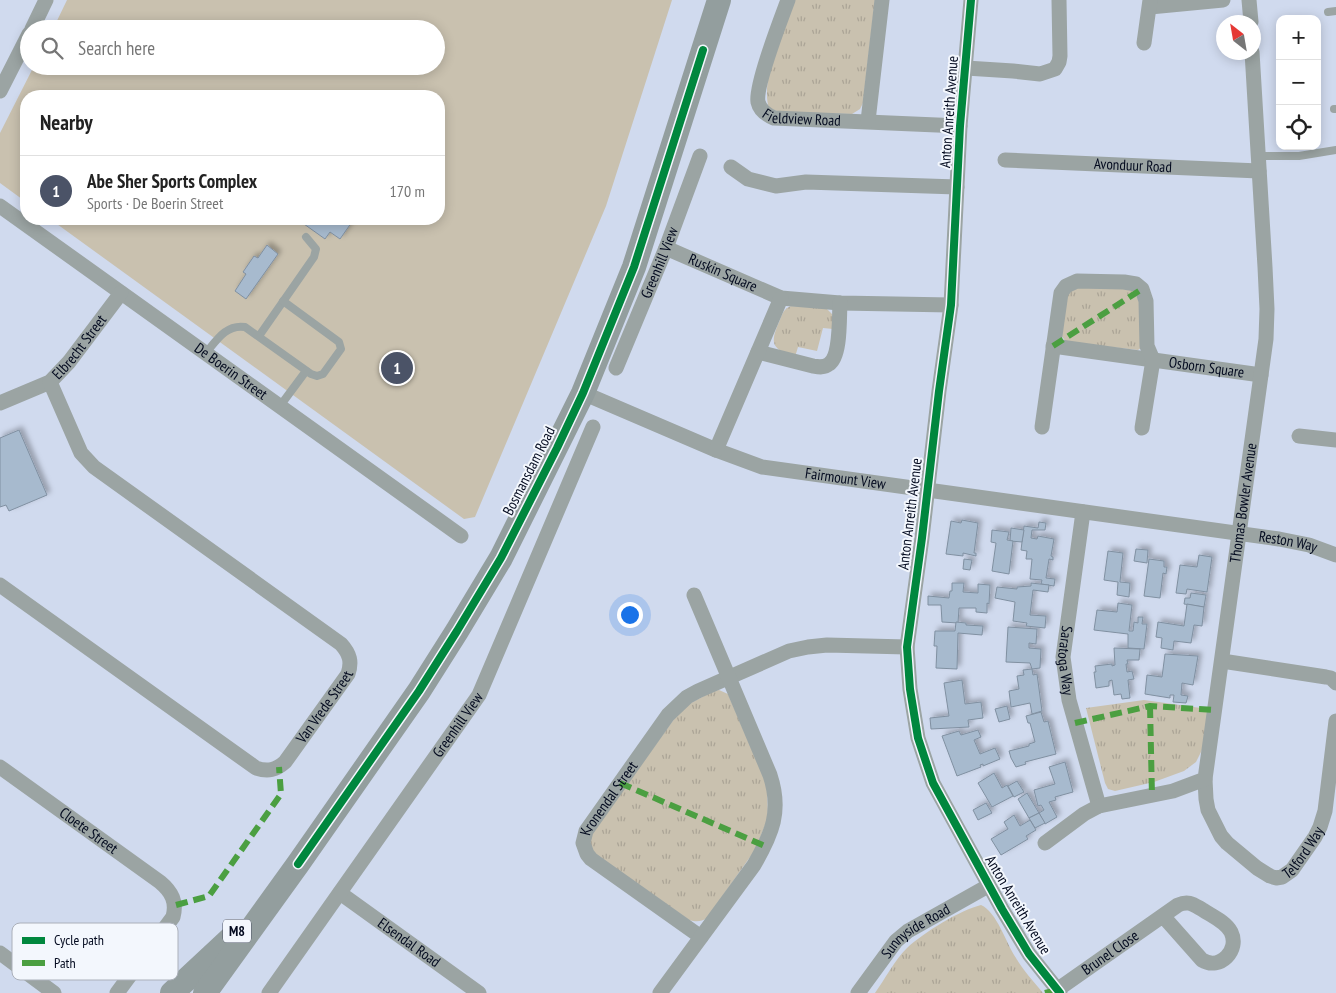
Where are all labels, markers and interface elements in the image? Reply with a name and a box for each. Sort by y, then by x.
north arrow [1216,15,1261,60]
map controls [1276,15,1321,150]
button: + [1276,15,1321,60]
search box [20,20,445,75]
icon: search [38,34,66,62]
text: Search here [78,36,155,60]
street label: Anton Anreith Avenue [935,55,962,169]
button: − [1276,60,1321,105]
street label: Fieldview Road [759,104,841,130]
button: locate [1276,105,1321,150]
text: Nearby [40,109,93,136]
street label: Avonduur Road [1094,154,1172,176]
text: Abe Sher Sports Complex [87,169,257,193]
text: 1 [52,181,60,201]
text: 170 m [390,181,425,201]
text: Sports · De Boerin Street [87,193,223,213]
street label: Greenhill View [636,224,682,301]
street label: Ruskin Square [686,249,761,296]
street label: Elbrecht Street [48,311,110,383]
street label: De Boerin Street [191,338,271,403]
pin: 1 [381,349,413,387]
street label: Osborn Square [1168,352,1246,382]
street label: Bosmansdam Road [498,423,559,518]
street label: Thomas Bowler Avenue [1225,442,1260,564]
street label: Anton Anreith Avenue [893,457,926,571]
street label: Fairmount View [804,463,887,493]
street label: Reston Way [1258,526,1321,556]
your location [617,602,643,628]
street label: Saratoga Way [1054,625,1078,697]
street label: Van Vrede Street [291,668,357,747]
street label: Greenhill View [428,688,487,761]
street label: Kronendal Street [575,757,641,837]
street label: Cloete Street [56,803,122,858]
street label: Telford Way [1279,823,1328,883]
street label: Anton Anreith Avenue [981,852,1055,958]
street label: Sunnyside Road [877,899,953,962]
street label: Elsendal Road [374,913,444,971]
road number: M8 [223,919,251,942]
legend [12,923,178,980]
street label: Brunel Close [1078,926,1142,979]
text: Cycle path [54,931,104,949]
text: Path [54,954,76,972]

